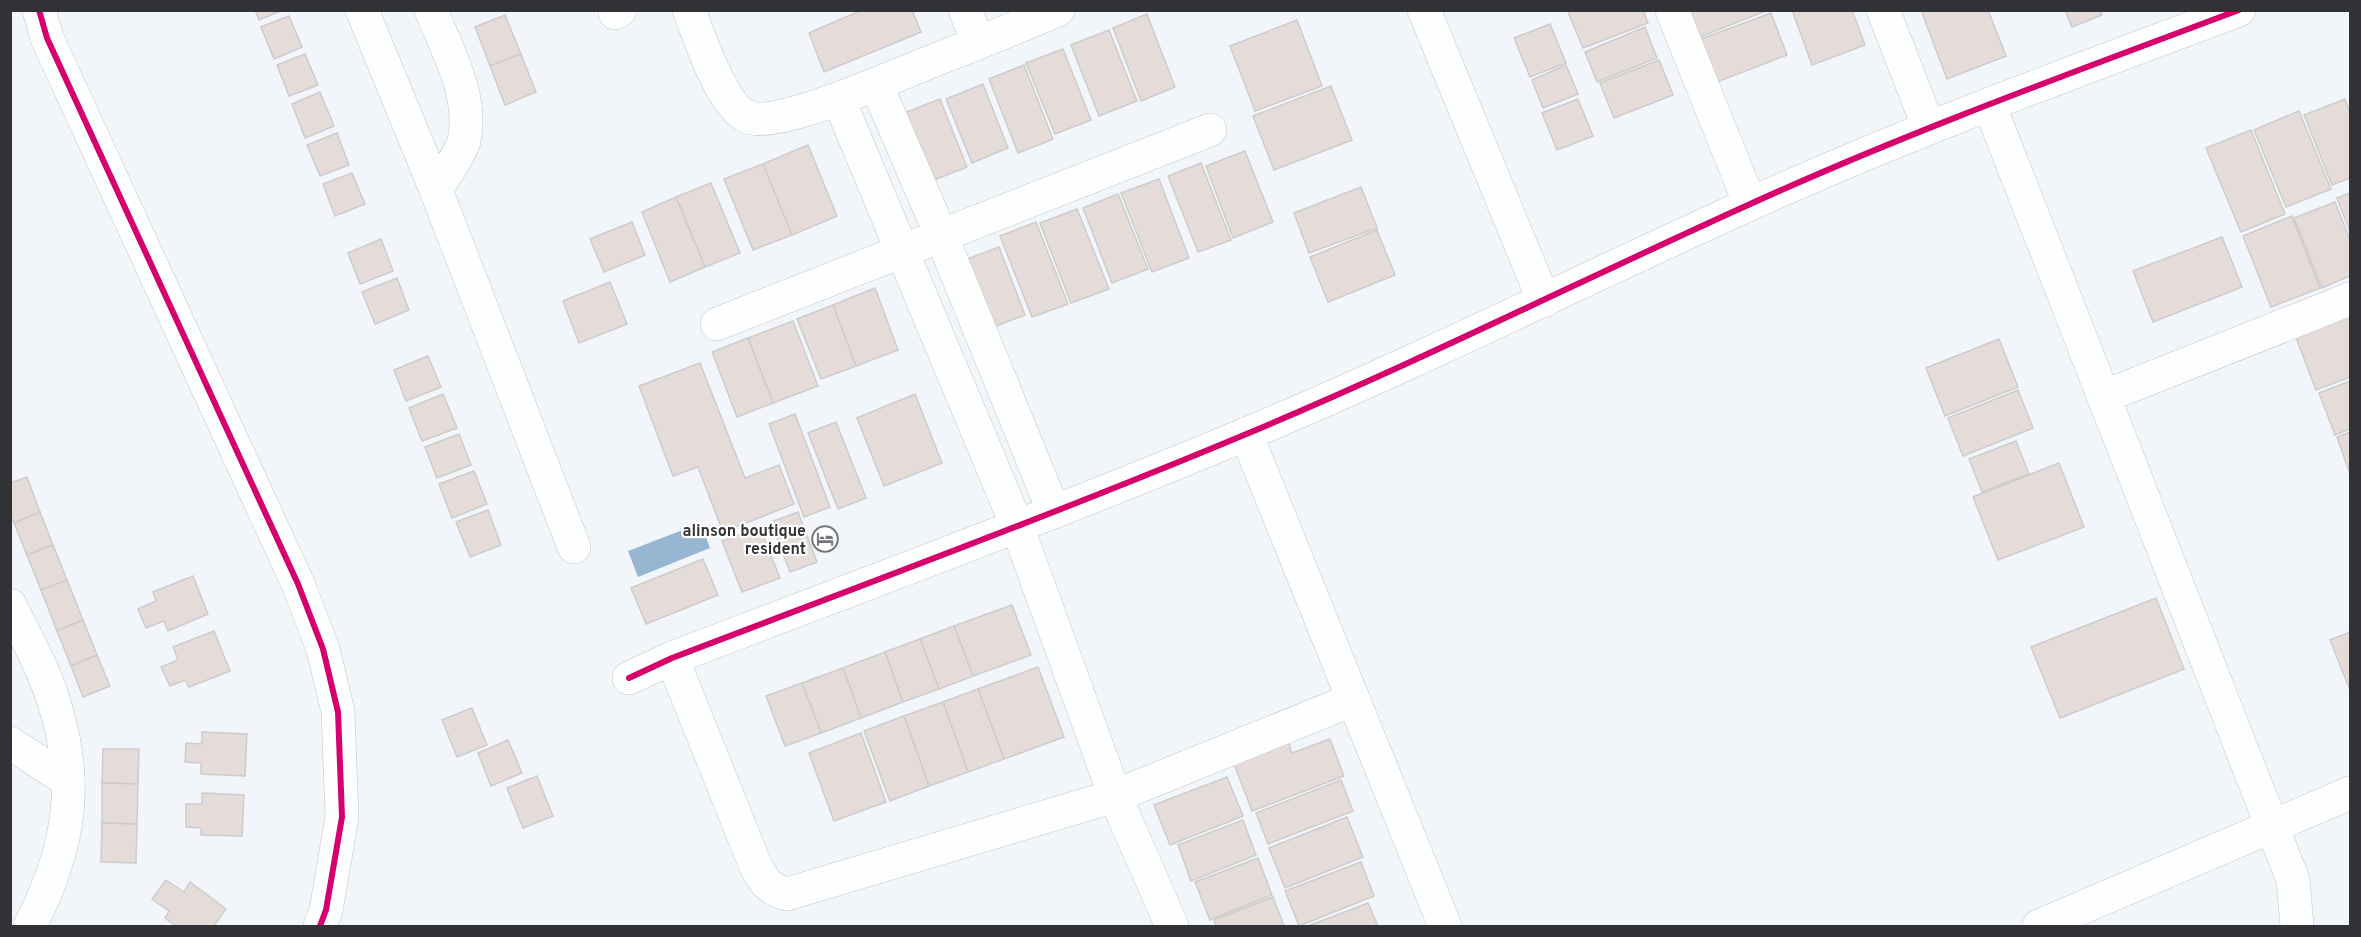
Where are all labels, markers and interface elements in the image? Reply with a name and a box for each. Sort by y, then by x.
place label: alinson boutique resident [682,522,806,560]
hotel icon: alinson boutique resident [810,524,840,554]

